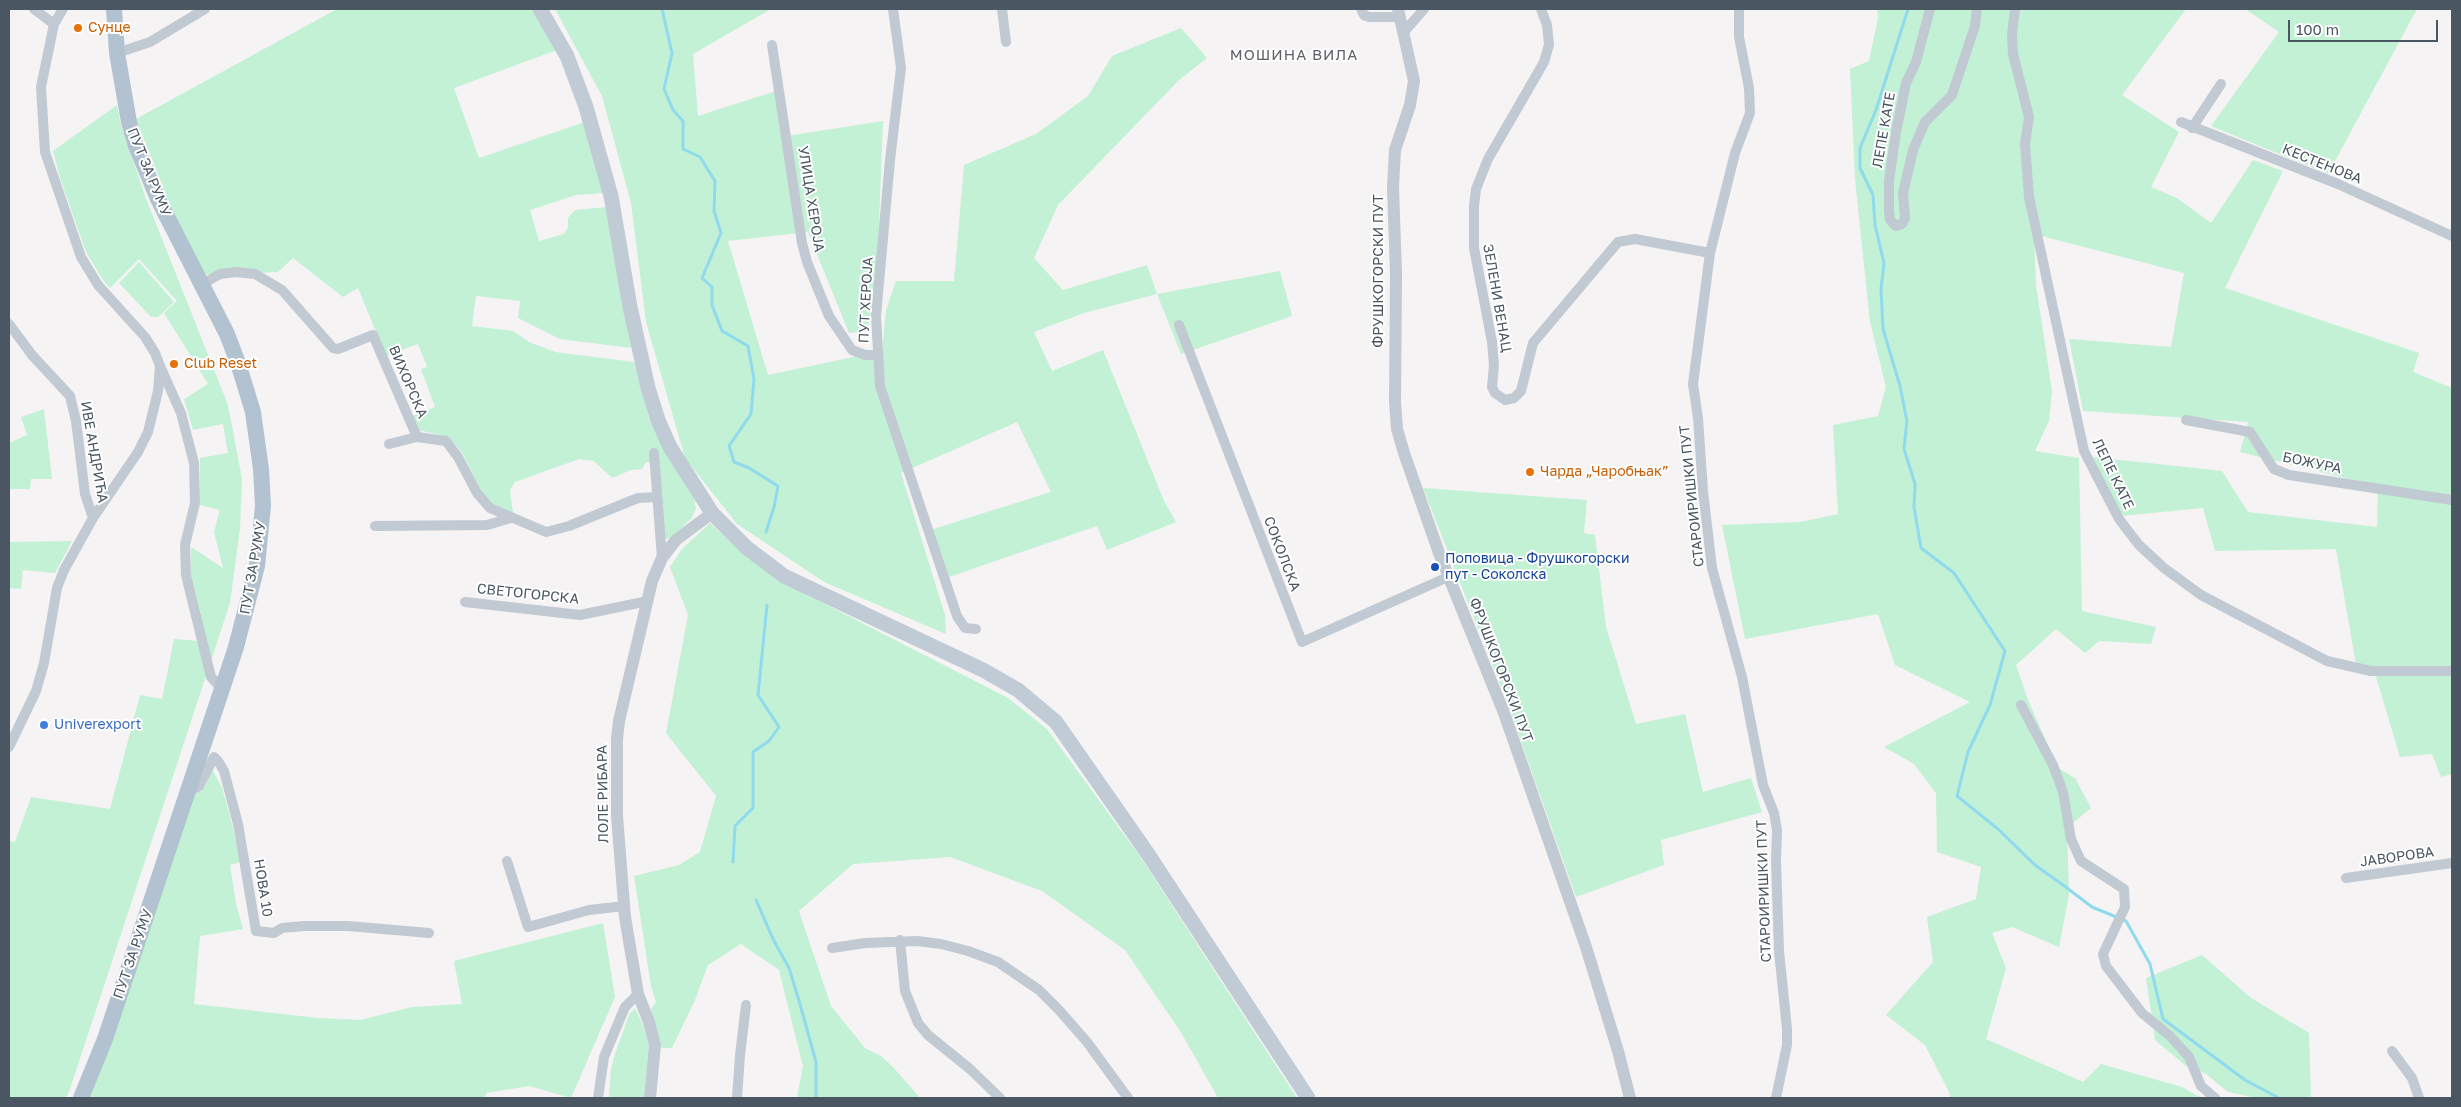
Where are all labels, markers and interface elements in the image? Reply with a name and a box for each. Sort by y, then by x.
scale bar [2291,10,2441,42]
place label: Сунце [88,20,131,36]
text: 100 m [2296,20,2339,38]
marker: Сунце [72,22,84,34]
district label: МОШИНА ВИЛА [1228,46,1360,64]
street label: ЛЕПЕ КАТЕ [1869,91,1899,169]
street label: ПУТ ЗА РУМУ [124,125,174,219]
street label: КЕСТЕНОВА [2280,140,2364,188]
street label: УЛИЦА ХЕРОЈА [794,145,828,253]
street label: ФРУШКОГОРСКИ ПУТ [1371,194,1387,348]
street label: ЗЕЛЕНИ ВЕНАЦ [1479,243,1515,353]
street label: ПУТ ХЕРОЈА [855,256,877,344]
street label: ВИХОРСКА [385,343,431,421]
place label: Club Reset [184,356,257,372]
marker: Club Reset [168,358,180,370]
street label: ИВЕ АНДРИЋА [77,400,111,504]
street label: СТАРОИРИШКИ ПУТ [1676,424,1708,568]
street label: ЛЕПЕ КАТЕ [2089,436,2137,512]
street label: БОЖУРА [2281,449,2343,477]
place label: Чарда „Чаробњак” [1540,464,1669,480]
marker: Чарда „Чаробњак” [1524,466,1536,478]
street label: СОКОЛСКА [1260,514,1304,594]
street label: ПУТ ЗА РУМУ [237,520,269,616]
place label: Поповица - Фрушкогорски пут - Соколска [1445,551,1629,584]
marker: Поповица - Фрушкогорски пут - Соколска [1429,561,1441,573]
street label: СВЕТОГОРСКА [476,580,580,608]
street label: ФРУШКОГОРСКИ ПУТ [1466,595,1536,745]
place label: Univerexport [54,717,141,733]
marker: Univerexport [38,719,50,731]
street label: ЛОЛЕ РИБАРА [594,745,612,843]
street label: СТАРОИРИШКИ ПУТ [1753,819,1775,963]
street label: ЈАВОРОВА [2359,844,2435,870]
street label: НОВА 10 [250,858,276,918]
street label: ПУТ ЗА РУМУ [110,907,156,1001]

